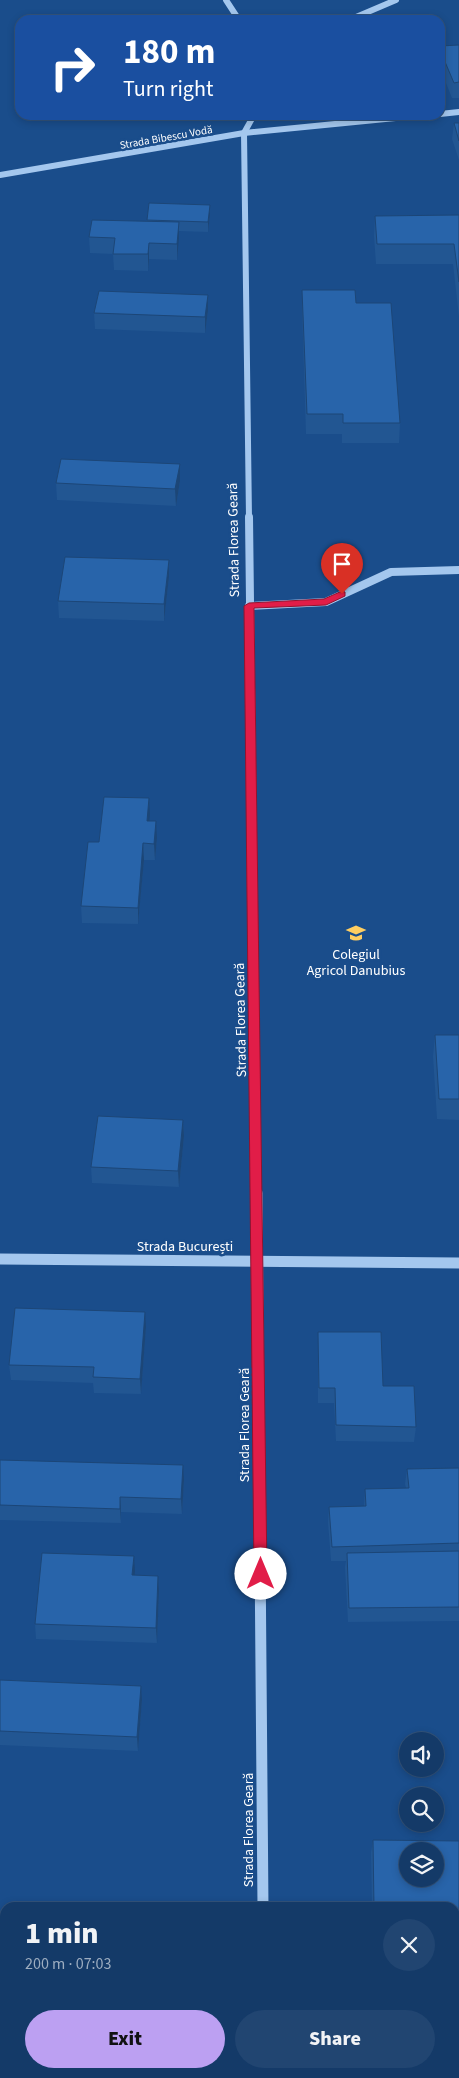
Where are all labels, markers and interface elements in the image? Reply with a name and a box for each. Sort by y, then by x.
text: 180 m [123,27,215,77]
icon: right [40,35,105,100]
text: Turn right [123,73,213,105]
street label: Strada Bibescu Vodă [119,122,214,153]
street label: Strada Florea Geară [223,483,245,597]
pin [321,543,363,594]
icon: arrive [328,550,356,578]
school or university icon: Colegiul Agricol Danubius [345,922,367,944]
place label: Colegiul Agricol Danubius [307,945,405,981]
street label: Strada Florea Geară [230,963,252,1077]
street label: Strada București [137,1237,233,1257]
street label: Strada Florea Geară [235,1368,255,1482]
position arrow [234,1547,286,1599]
map controls [399,1732,444,1887]
button: sound [399,1732,444,1777]
street label: Strada Florea Geară [239,1773,259,1887]
button: search [399,1787,444,1832]
button: layers [399,1842,444,1887]
text: 1 min [25,1912,99,1955]
button: close [383,1919,435,1971]
text: 200 m · 07:03 [25,1953,112,1975]
button: Exit [25,2010,225,2068]
button: Share [235,2010,435,2068]

